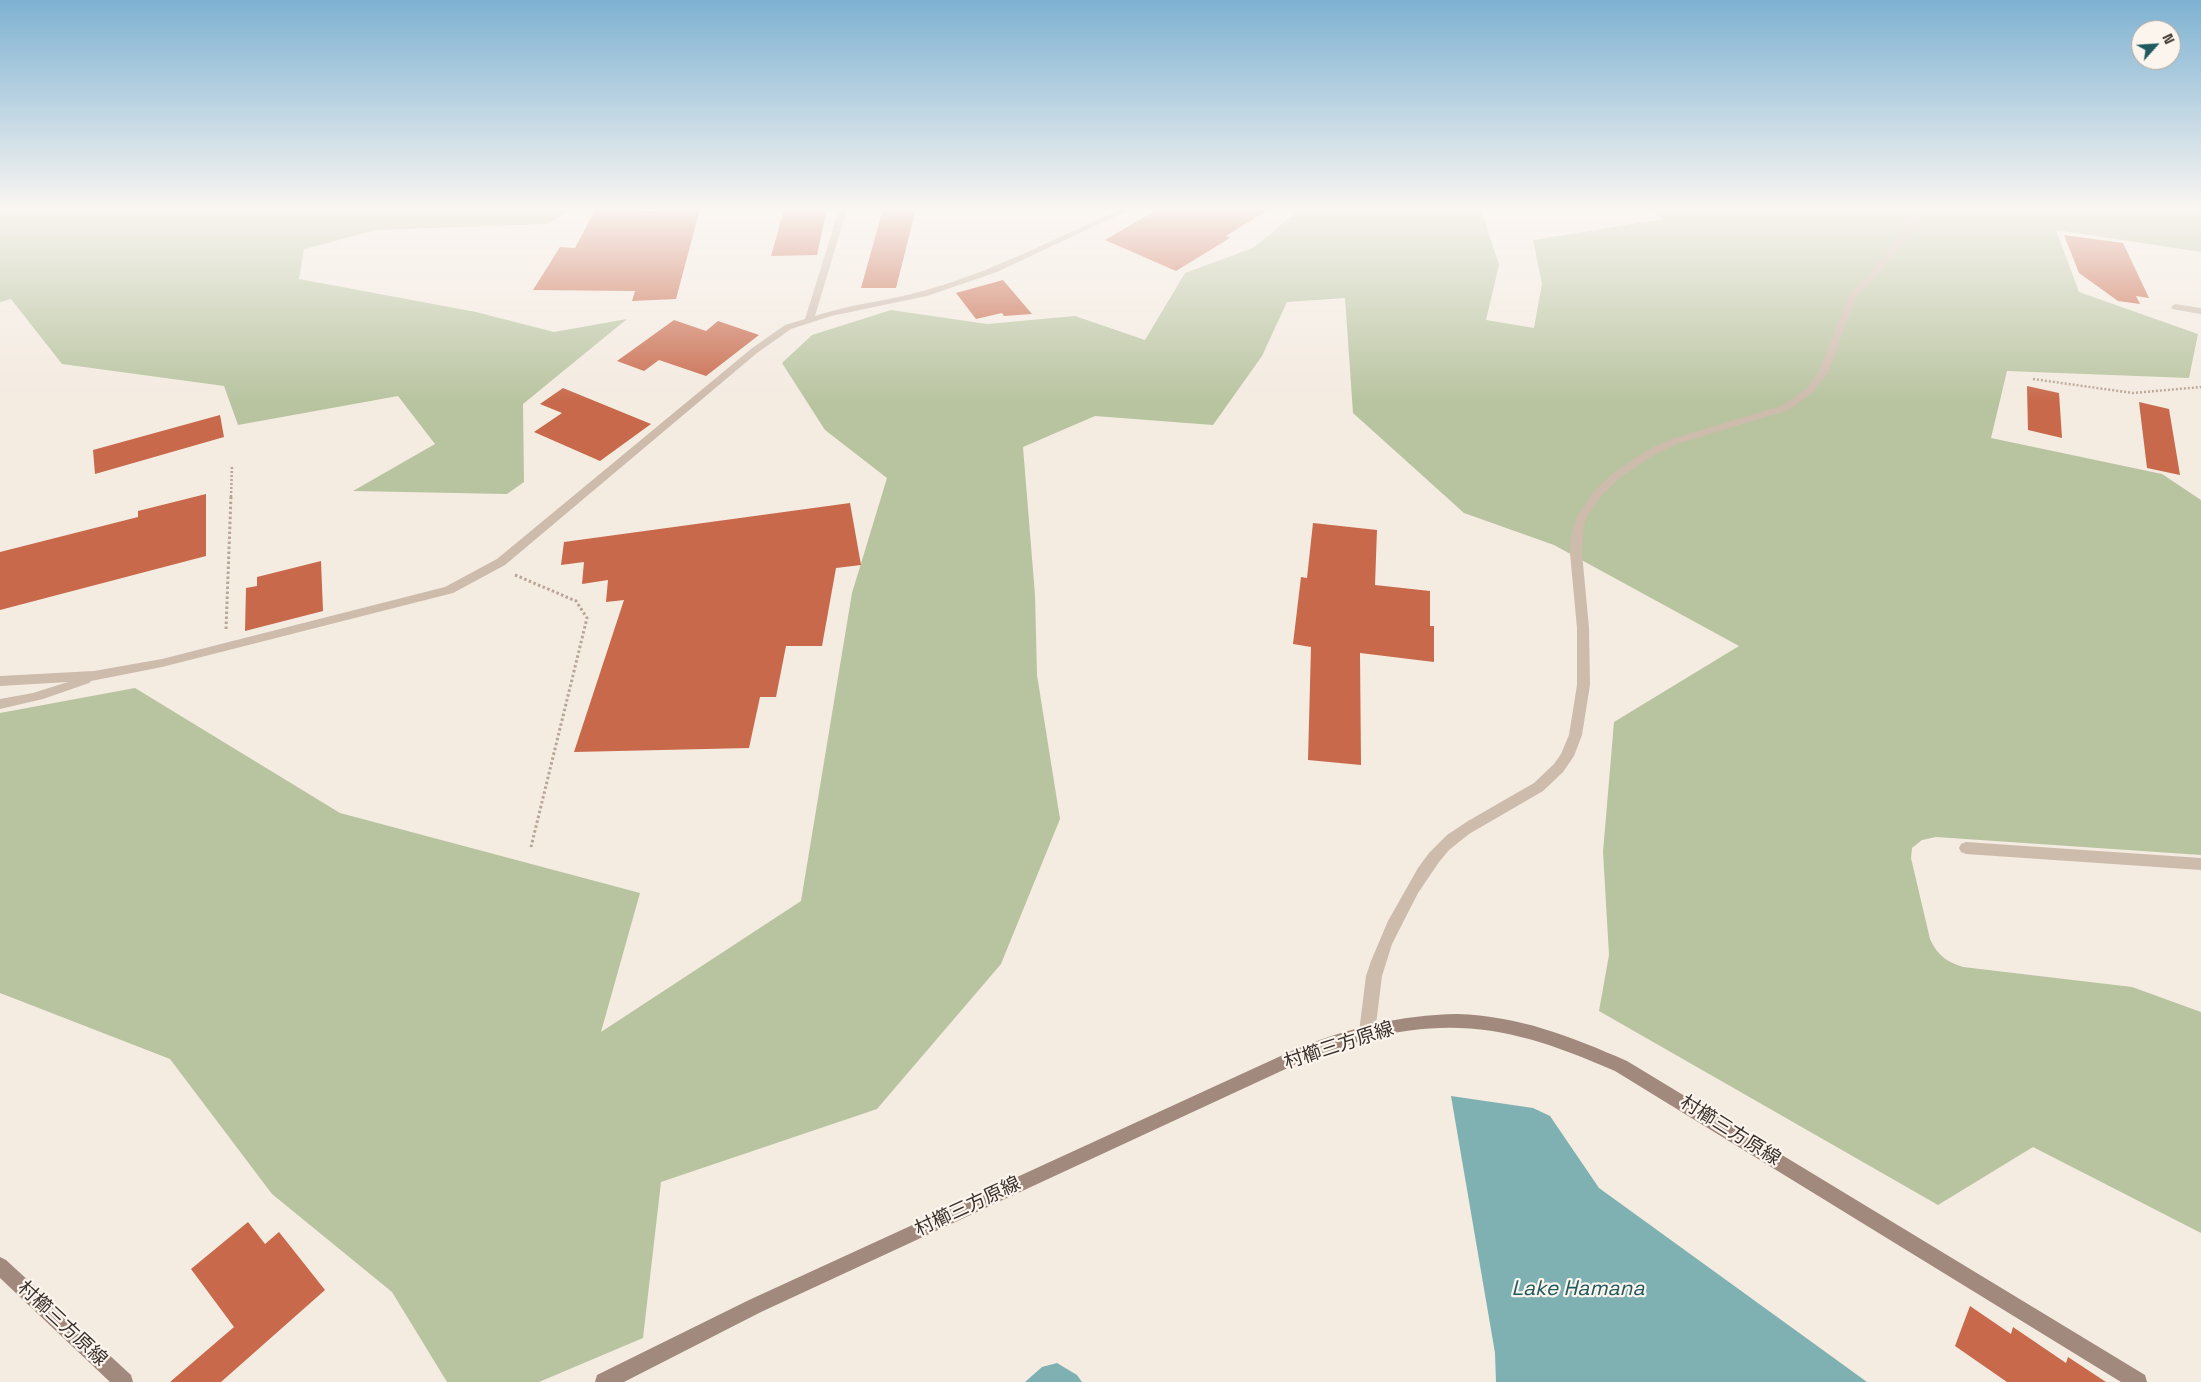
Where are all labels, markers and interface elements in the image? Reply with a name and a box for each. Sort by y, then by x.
north arrow [2131,20,2181,70]
text: N [2158,31,2179,47]
street label: 村櫛三方原線 [1281,1018,1397,1074]
street label: 村櫛三方原線 [1676,1091,1784,1171]
street label: 村櫛三方原線 [912,1173,1024,1241]
water label: Lake Hamana [1511,1276,1645,1302]
street label: 村櫛三方原線 [13,1277,111,1371]

